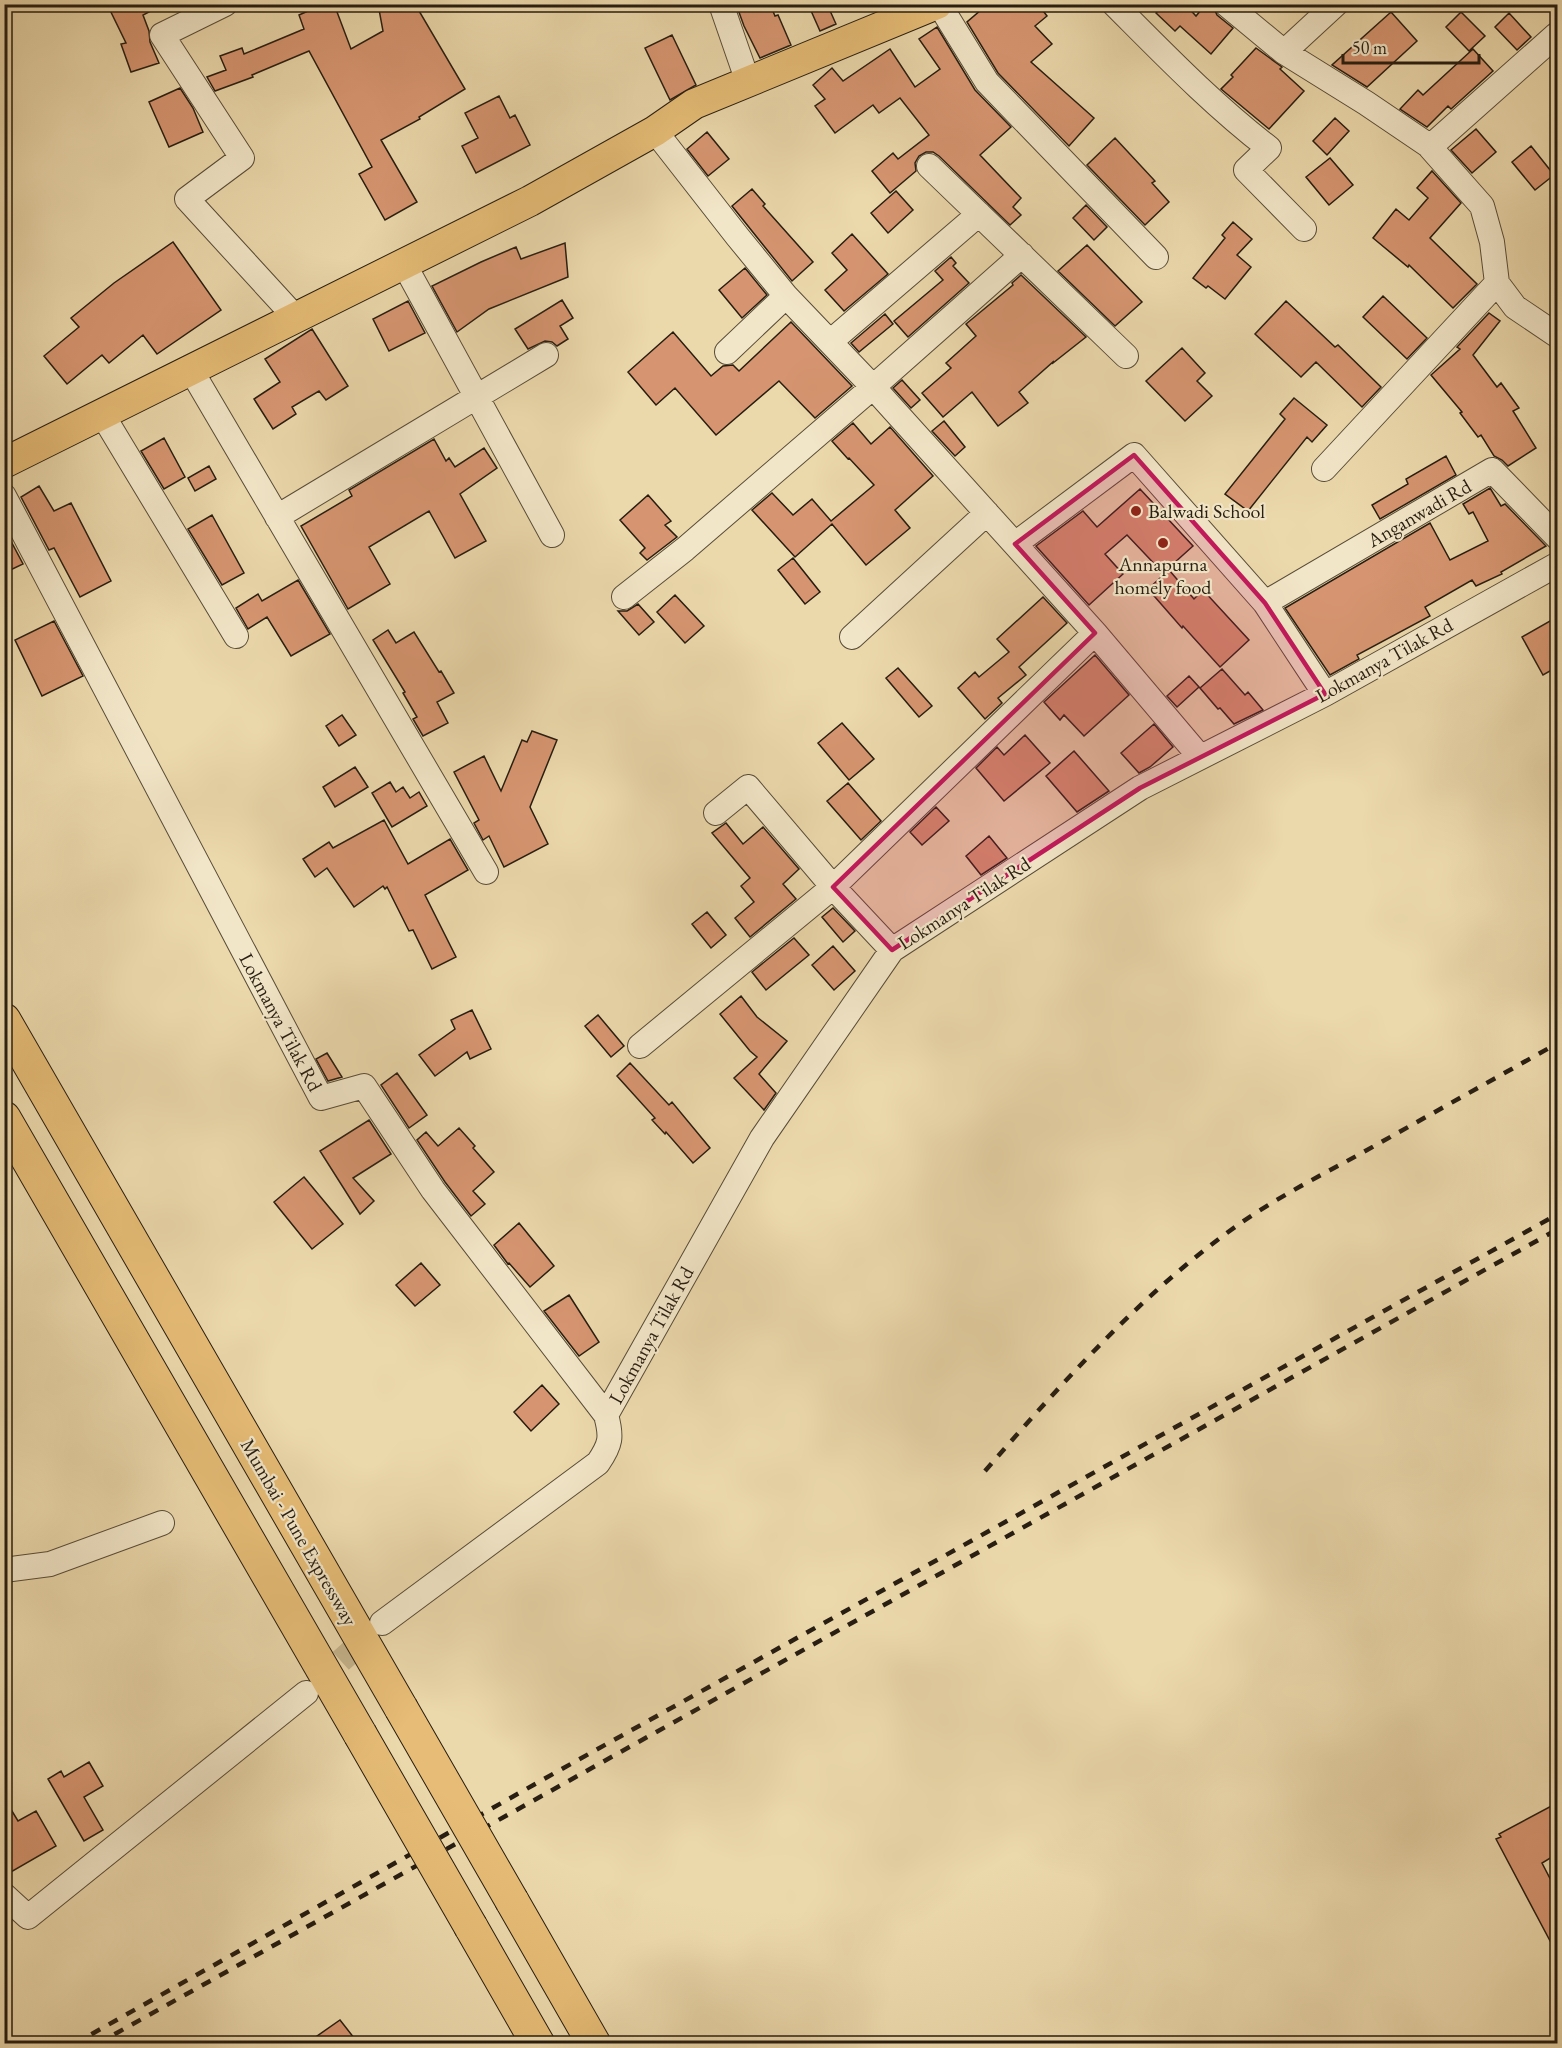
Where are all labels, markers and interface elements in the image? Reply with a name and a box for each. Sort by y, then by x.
scale bar [1343,27,1480,65]
text: 50 m [1352,36,1387,59]
street label: Anganwadi Rd [1361,472,1476,554]
place label: Balwadi School [1148,498,1265,524]
marker: Balwadi School [1129,504,1143,518]
marker: Annapurna homely food [1156,536,1170,550]
place label: Annapurna homely food [1115,551,1212,600]
street label: Lokmanya Tilak Rd [1311,611,1458,709]
street label: Lokmanya Tilak Rd [893,850,1036,956]
street label: Lokmanya Tilak Rd [234,948,329,1097]
street label: Lokmanya Tilak Rd [602,1261,700,1408]
street label: Mumbai - Pune Expressway [235,1434,363,1630]

